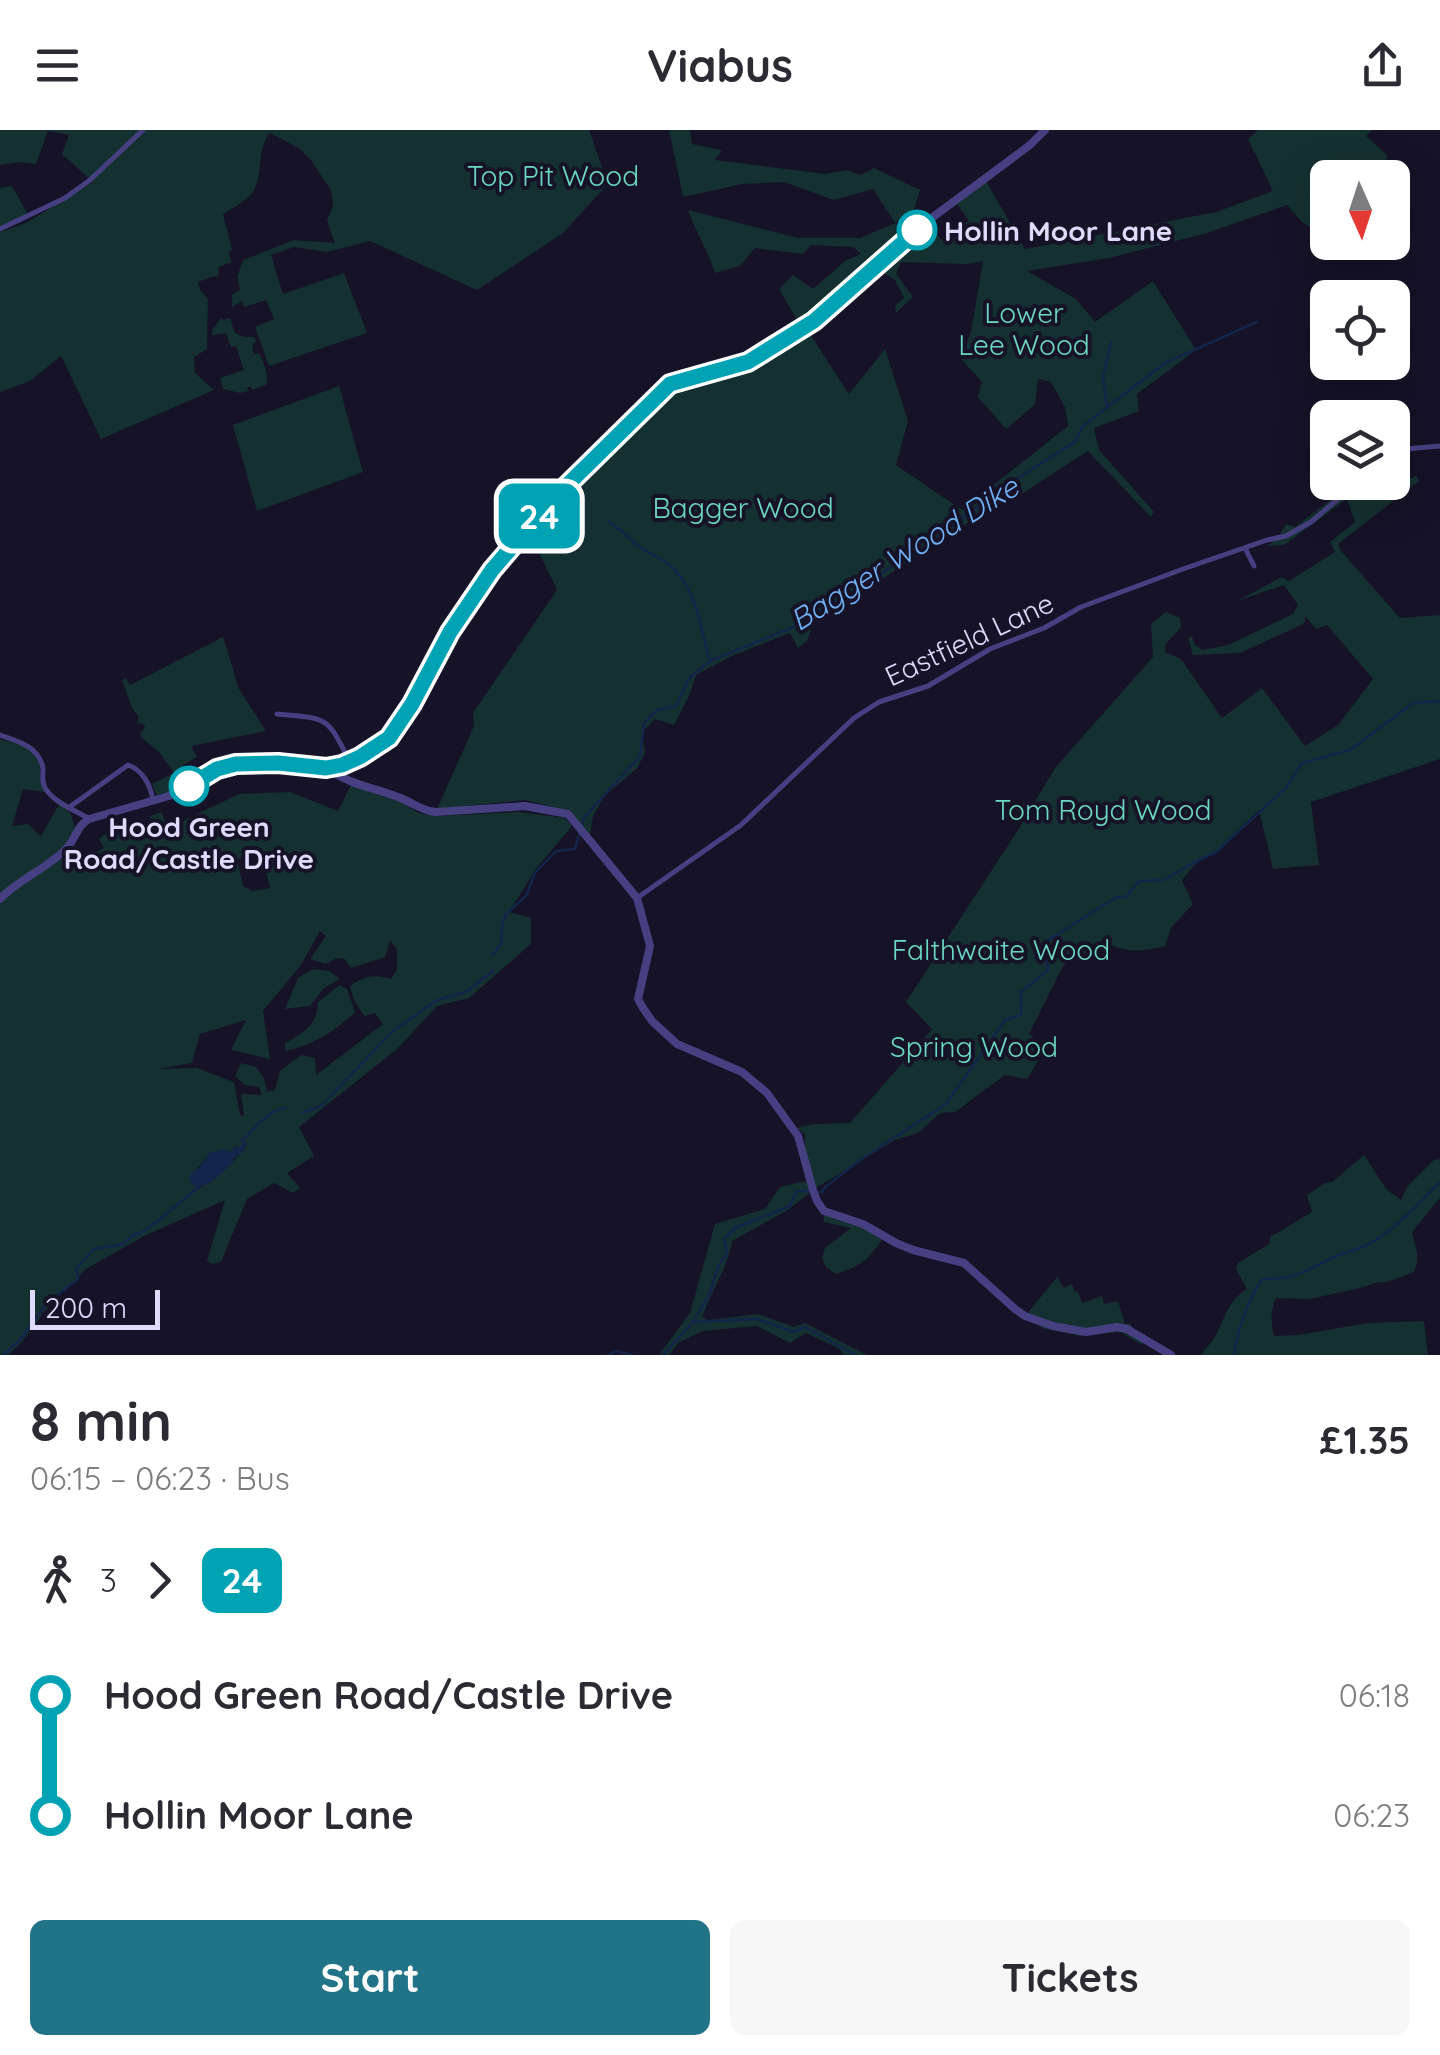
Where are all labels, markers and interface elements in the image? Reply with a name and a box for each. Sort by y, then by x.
text: Viabus [647,37,793,93]
icon: menu [30,38,85,93]
icon: share [1355,38,1410,93]
park label: Top Pit Wood [467,158,639,193]
north arrow [1310,160,1410,260]
map controls [1310,160,1410,500]
marker: Hollin Moor Lane [898,211,936,249]
place label: Hollin Moor Lane [944,213,1172,248]
button: locate [1310,280,1410,380]
park label: Lower Lee Wood [958,295,1090,362]
button: layers [1310,400,1410,500]
water label: Bagger Wood Dike [783,467,1026,639]
line badge: 24 [494,484,584,548]
park label: Bagger Wood [652,490,834,525]
text: 24 [519,494,559,538]
street label: Eastfield Lane [879,585,1059,693]
marker: Hood Green Road/Castle Drive [170,767,208,805]
park label: Tom Royd Wood [995,792,1211,827]
place label: Hood Green Road/Castle Drive [64,809,314,876]
park label: Falthwaite Wood [892,932,1110,967]
park label: Spring Wood [890,1029,1058,1064]
scale bar [30,1285,160,1330]
text: 200 m [45,1290,127,1325]
text: 8 min [30,1386,172,1455]
text: £1.35 [1320,1416,1410,1464]
text: 06:15 – 06:23 · Bus [30,1458,290,1498]
icon: walk [30,1553,85,1608]
icon: forward [132,1553,187,1608]
text: 24 [222,1558,262,1602]
text: 3 [100,1560,117,1600]
text: Hood Green Road/Castle Drive [104,1671,673,1719]
text: 06:18 [1339,1675,1410,1715]
text: Hollin Moor Lane [104,1791,414,1839]
text: 06:23 [1333,1795,1410,1835]
button: Start [30,1920,710,2035]
button: Tickets [730,1920,1410,2035]

